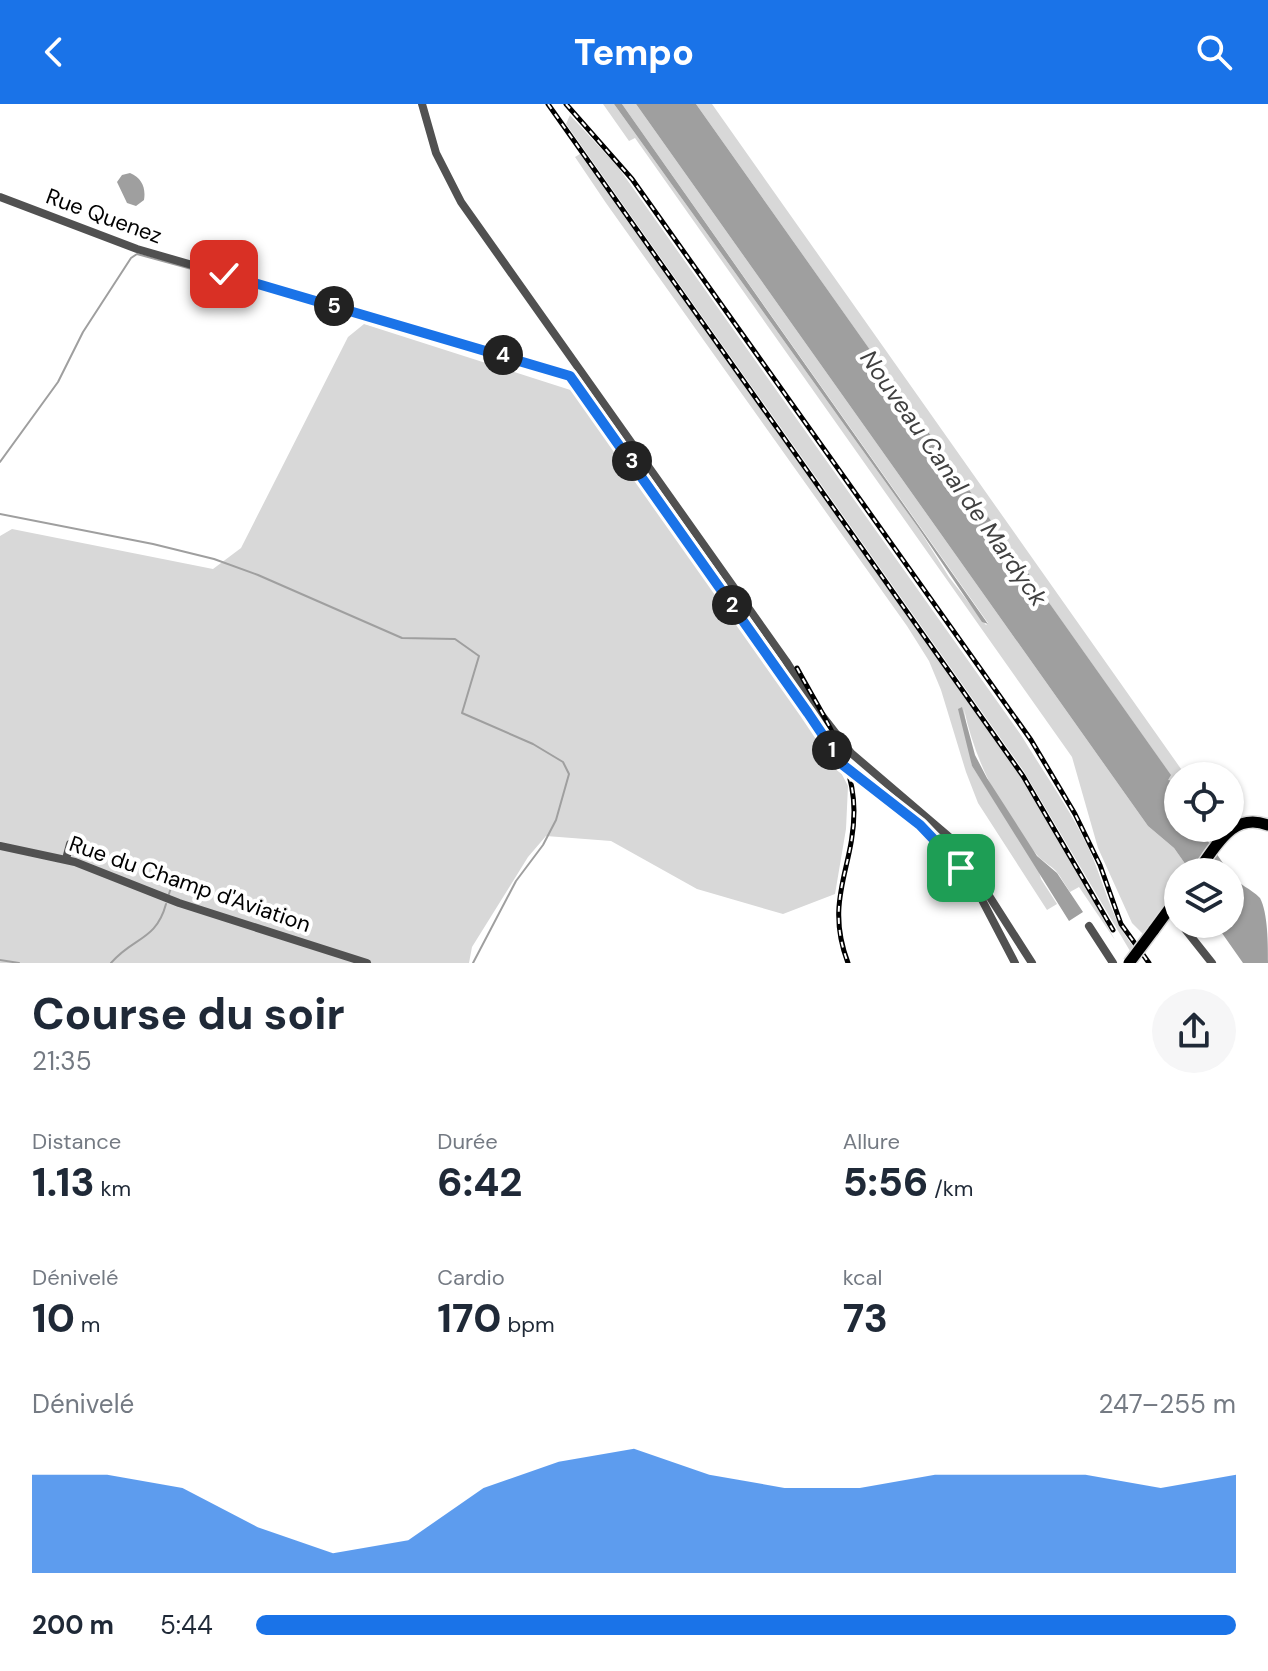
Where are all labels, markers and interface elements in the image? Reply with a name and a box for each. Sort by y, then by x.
text: Tempo [574,29,694,76]
icon: back [32,30,76,74]
icon: search [1192,30,1236,74]
street label: Rue Quenez [42,182,166,250]
pin [190,240,258,308]
icon: check [202,252,246,296]
pin: 5 [314,286,354,326]
text: 5 [327,291,341,320]
pin: 4 [483,335,523,375]
text: 4 [496,340,510,369]
water label: Nouveau Canal de Mardyck [854,344,1055,613]
pin: 3 [612,441,652,481]
text: 3 [625,446,639,475]
pin: 2 [712,585,752,625]
text: 2 [726,590,738,619]
pin: 1 [812,730,852,770]
text: 1 [828,735,836,764]
map controls [1164,762,1244,938]
button: locate [1164,762,1244,842]
street label: Rue du Champ d'Aviation [65,829,315,939]
pin [927,834,995,902]
icon: arrive [939,846,983,890]
button: layers [1164,858,1244,938]
text: Course du soir [32,985,345,1043]
button: share [1152,989,1236,1073]
text: 21:35 [32,1044,92,1078]
text: Distance [32,1127,121,1156]
text: Durée [437,1127,498,1156]
text: Allure [843,1127,900,1156]
text: 1.13 [32,1156,95,1208]
text: 6:42 [437,1156,522,1208]
text: 5:56 [843,1156,928,1208]
text: km [95,1174,131,1203]
text: /km [928,1174,973,1203]
text: Dénivelé [32,1263,118,1292]
text: Cardio [437,1263,505,1292]
text: kcal [843,1263,882,1292]
text: 10 [32,1292,75,1344]
text: 170 [437,1292,502,1344]
text: 73 [843,1292,888,1344]
text: m [75,1310,100,1339]
text: bpm [502,1310,555,1339]
text: Dénivelé [32,1387,134,1421]
text: 247–255 m [1099,1387,1236,1421]
text: 200 m [32,1608,114,1642]
text: 5:44 [160,1608,213,1642]

